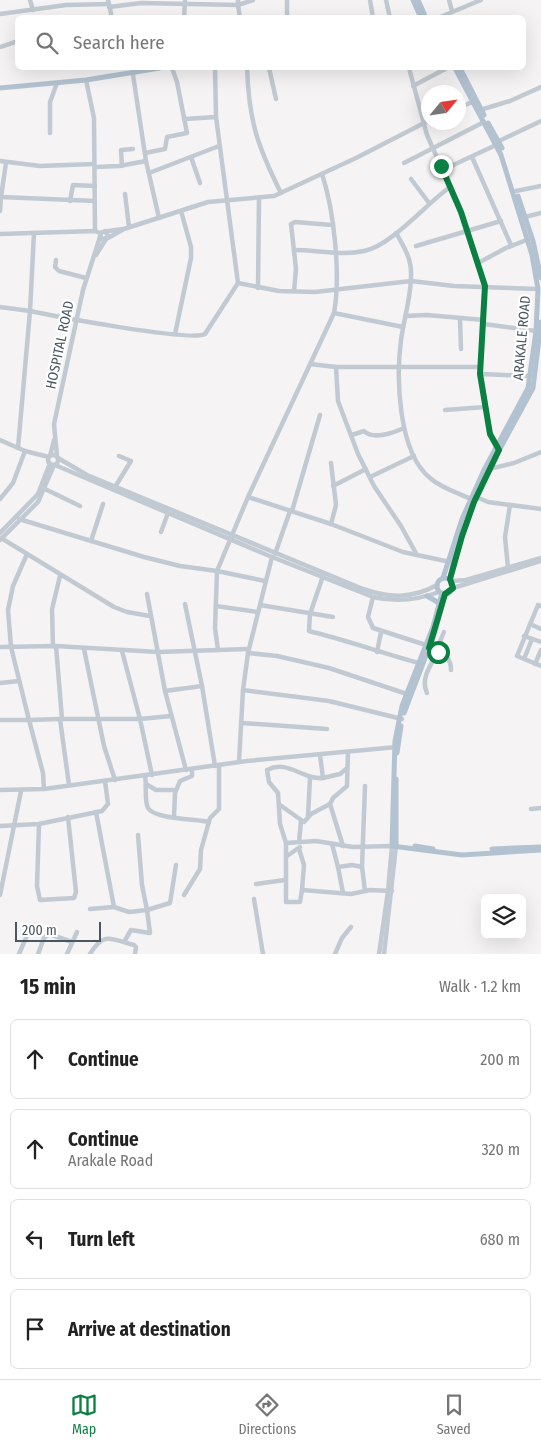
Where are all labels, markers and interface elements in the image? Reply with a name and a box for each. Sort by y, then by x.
search box [15,15,526,70]
icon: search [33,29,61,57]
text: Search here [73,31,165,54]
north arrow [421,85,466,130]
route end [430,155,453,178]
street label: ARAKALE ROAD [510,295,534,381]
street label: HOSPITAL ROAD [42,299,78,391]
route start [427,641,450,664]
map controls [481,894,526,939]
button: layers [481,894,526,939]
scale bar [15,919,101,942]
text: 200 m [22,922,57,939]
text: 15 min [20,974,76,1000]
text: Walk · 1.2 km [439,977,521,996]
icon: ahead [21,1045,49,1073]
text: Continue [68,1048,139,1071]
text: 200 m [480,1050,520,1069]
text: Continue [68,1128,139,1151]
icon: ahead [21,1135,49,1163]
text: 320 m [481,1140,520,1159]
text: Arakale Road [68,1151,153,1170]
icon: left [21,1225,49,1253]
text: Turn left [68,1228,135,1251]
text: 680 m [480,1230,520,1249]
icon: arrive [21,1315,49,1343]
text: Arrive at destination [68,1318,231,1341]
tab: Map [70,1391,98,1438]
tab: Directions [238,1391,296,1438]
tab: Saved [437,1391,471,1438]

